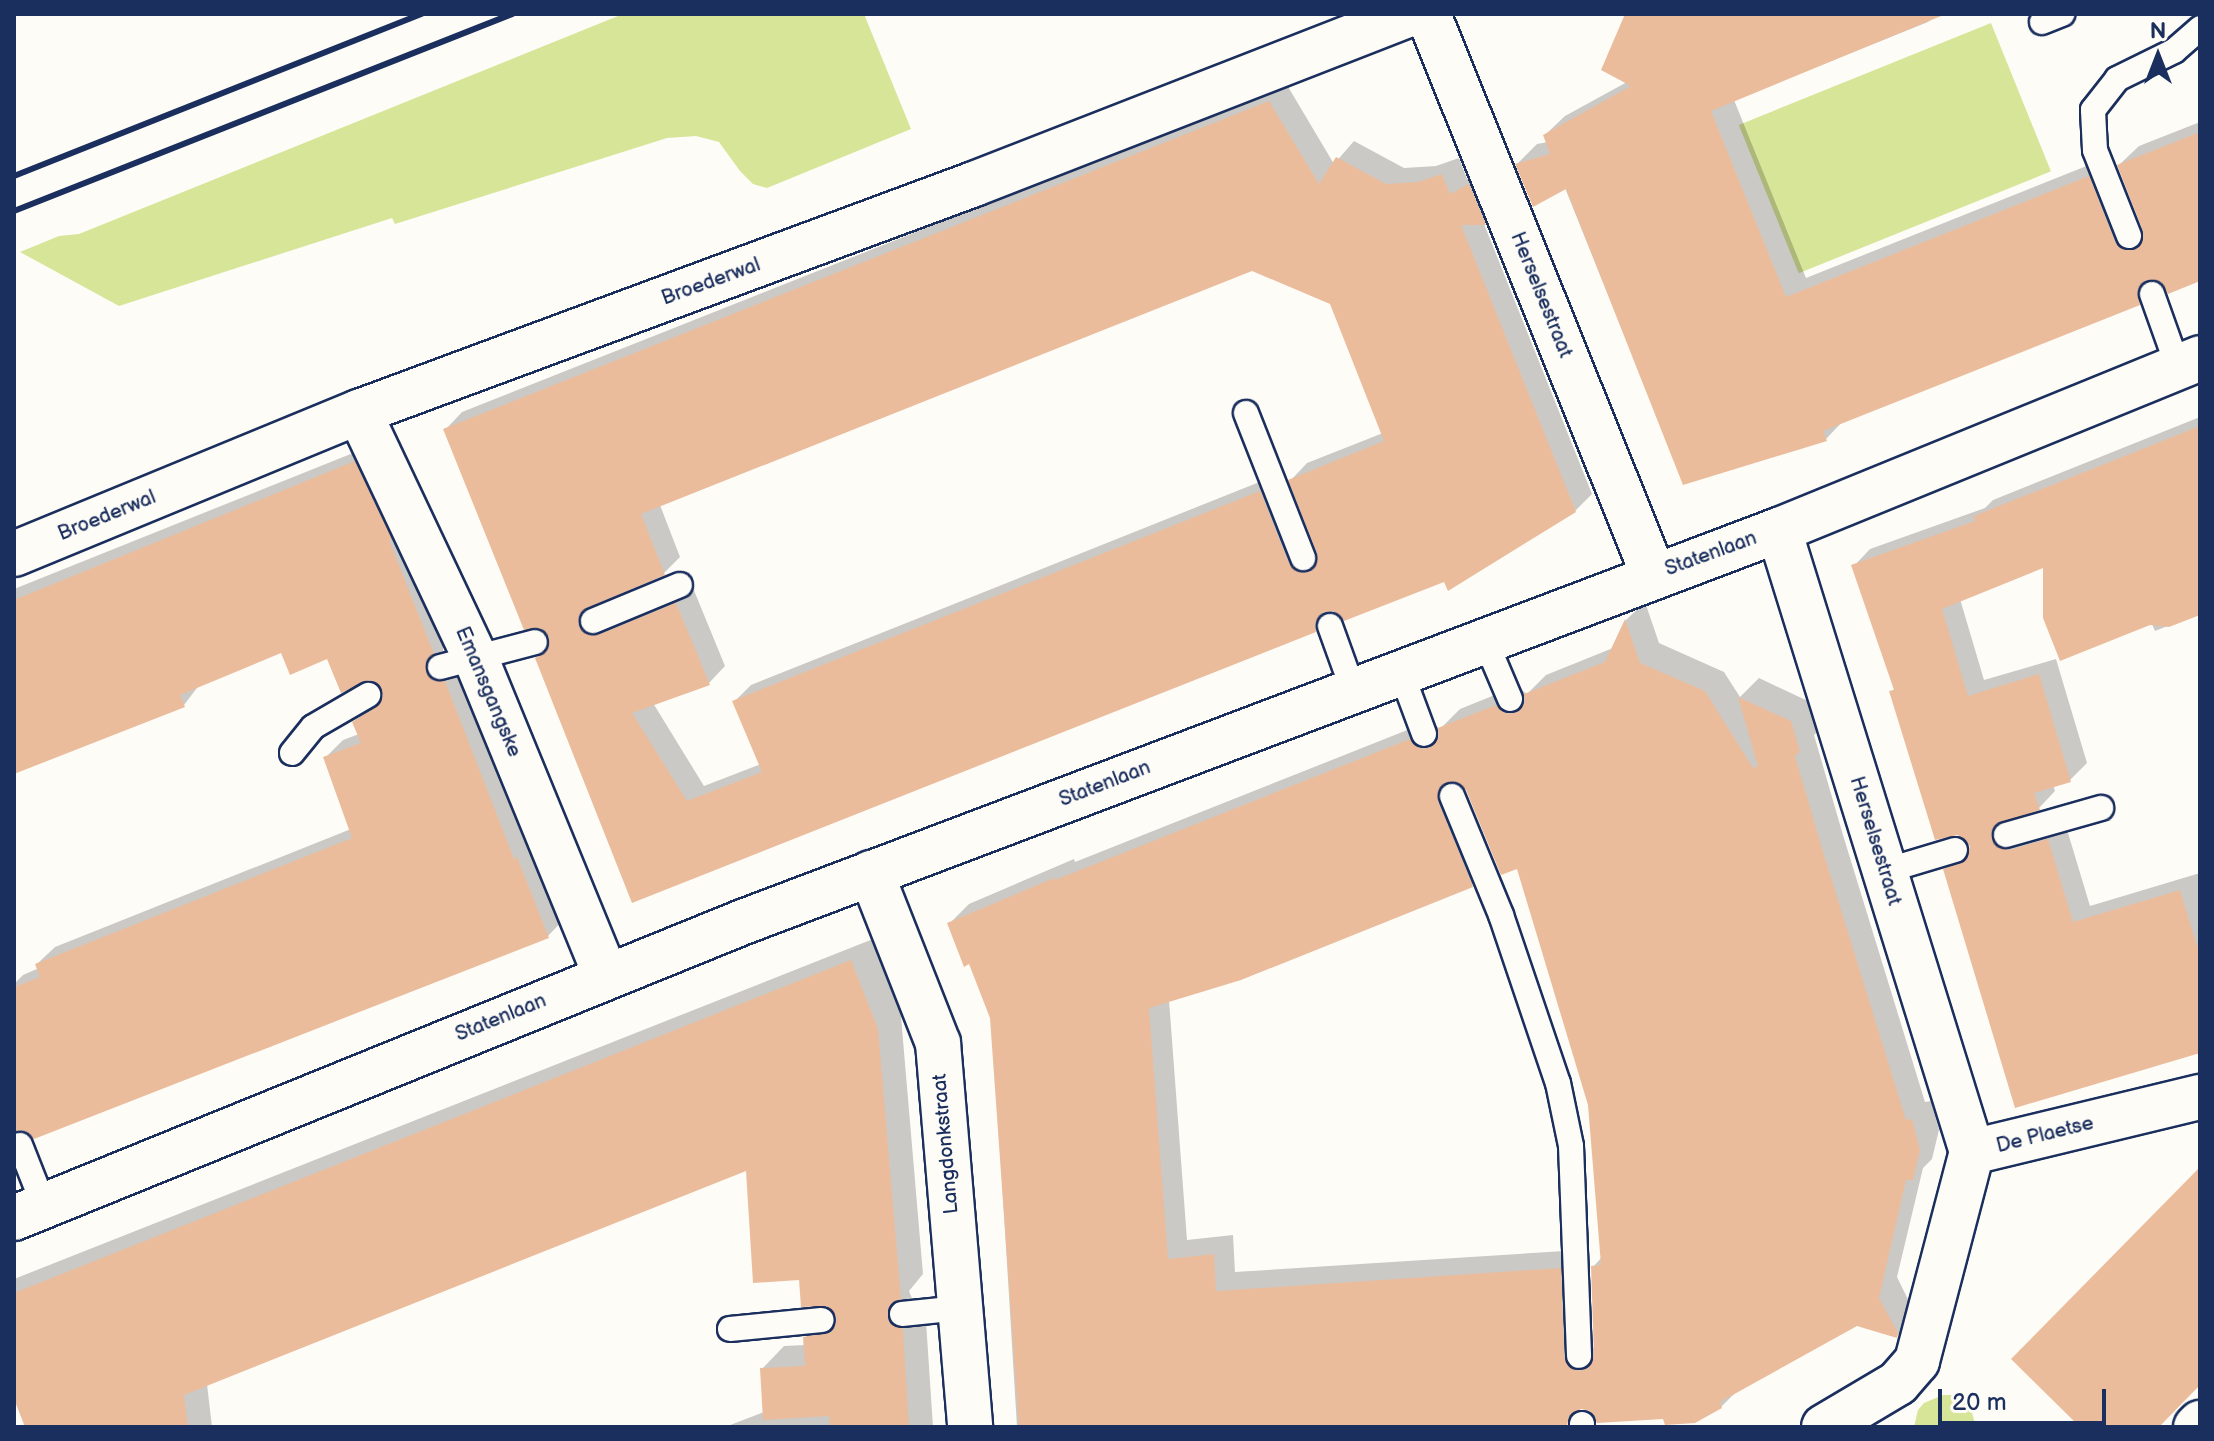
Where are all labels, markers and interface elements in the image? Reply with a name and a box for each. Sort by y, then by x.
north arrow [2118,16,2198,96]
text: N [2150,18,2166,45]
street label: Herselsestraat [1505,229,1577,361]
street label: Broederwal [658,253,764,311]
street label: Broederwal [55,486,159,546]
street label: Statenlaan [1662,526,1760,582]
street label: Emansgangske [450,623,526,761]
street label: Statenlaan [1056,756,1154,812]
street label: Herselsestraat [1844,774,1906,908]
street label: Statenlaan [452,989,550,1047]
street label: Langdonkstraat [928,1073,964,1215]
street label: De Plaetse [1994,1111,2096,1159]
scale bar [1942,1373,2110,1423]
text: 20 m [1952,1388,2007,1417]

